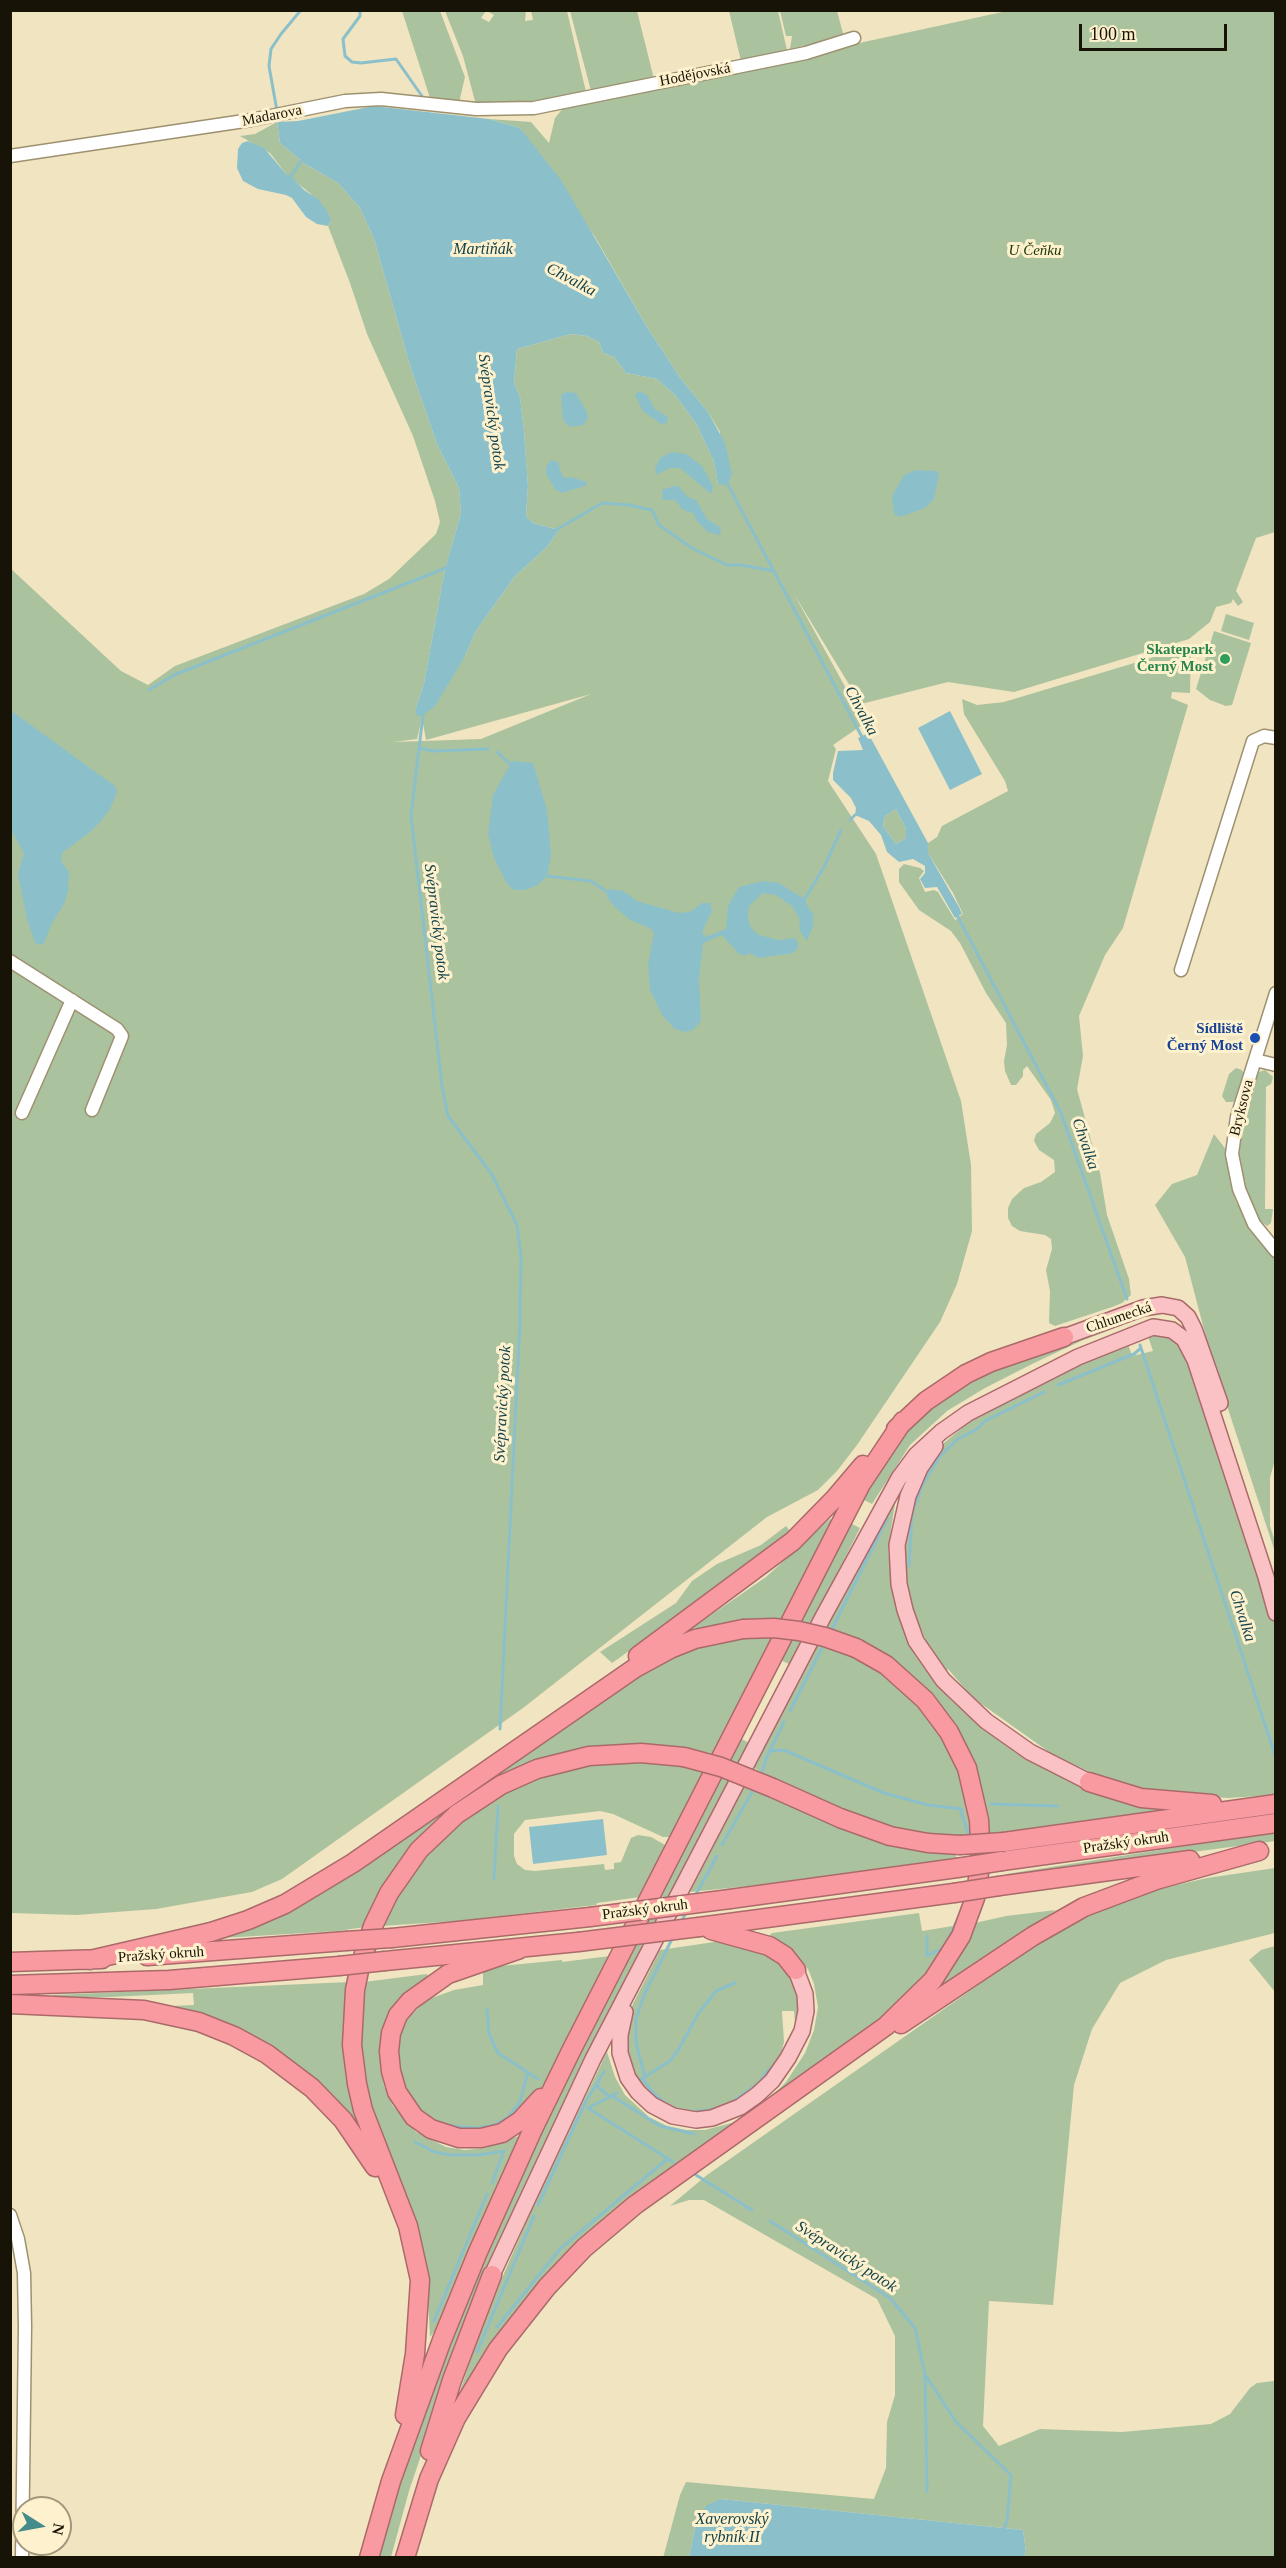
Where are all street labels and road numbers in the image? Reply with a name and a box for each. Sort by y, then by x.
street label: Hodějovská [658,59,732,91]
street label: Madarova [240,101,304,131]
street label: Bryksova [1226,1078,1258,1138]
street label: Chlumecká [1084,1298,1154,1338]
street label: Pražský okruh [1082,1828,1170,1858]
street label: Pražský okruh [601,1896,689,1924]
street label: Pražský okruh [117,1943,205,1967]

